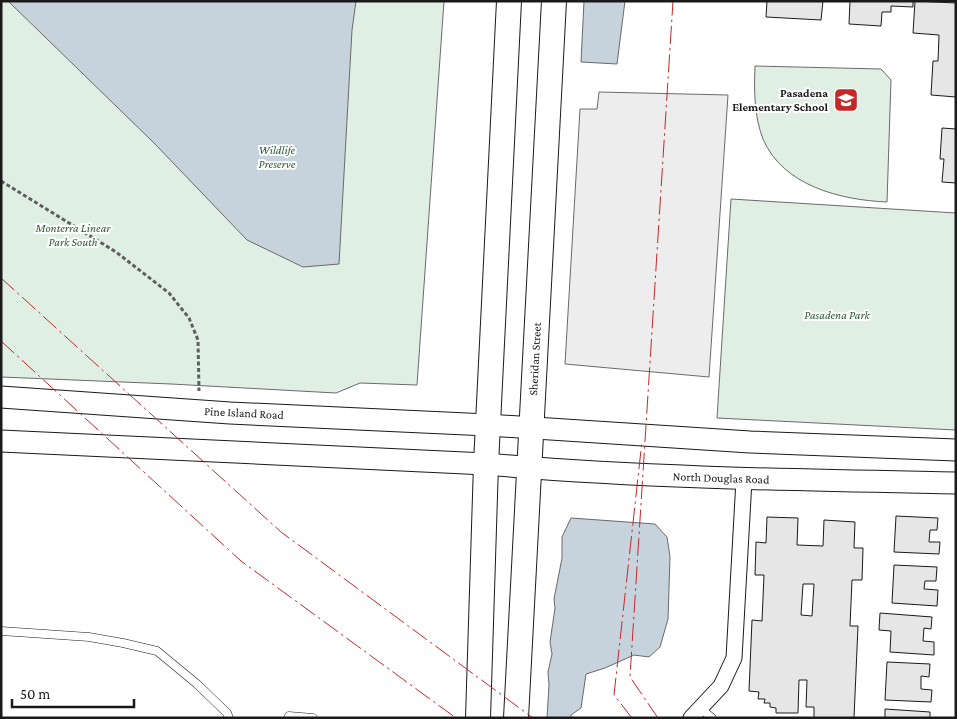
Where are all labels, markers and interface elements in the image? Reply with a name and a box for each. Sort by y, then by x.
place label: Pasadena Elementary School [732,86,829,114]
school or university icon: Pasadena Elementary School [833,87,859,113]
park label: Wildlife Preserve [259,143,296,171]
park label: Monterra Linear Park South [35,221,111,249]
park label: Pasadena Park [804,308,871,322]
street label: Sheridan Street [526,321,544,396]
street label: Pine Island Road [204,404,285,422]
street label: North Douglas Road [672,469,770,487]
scale bar [12,676,135,708]
text: 50 m [20,686,50,702]

